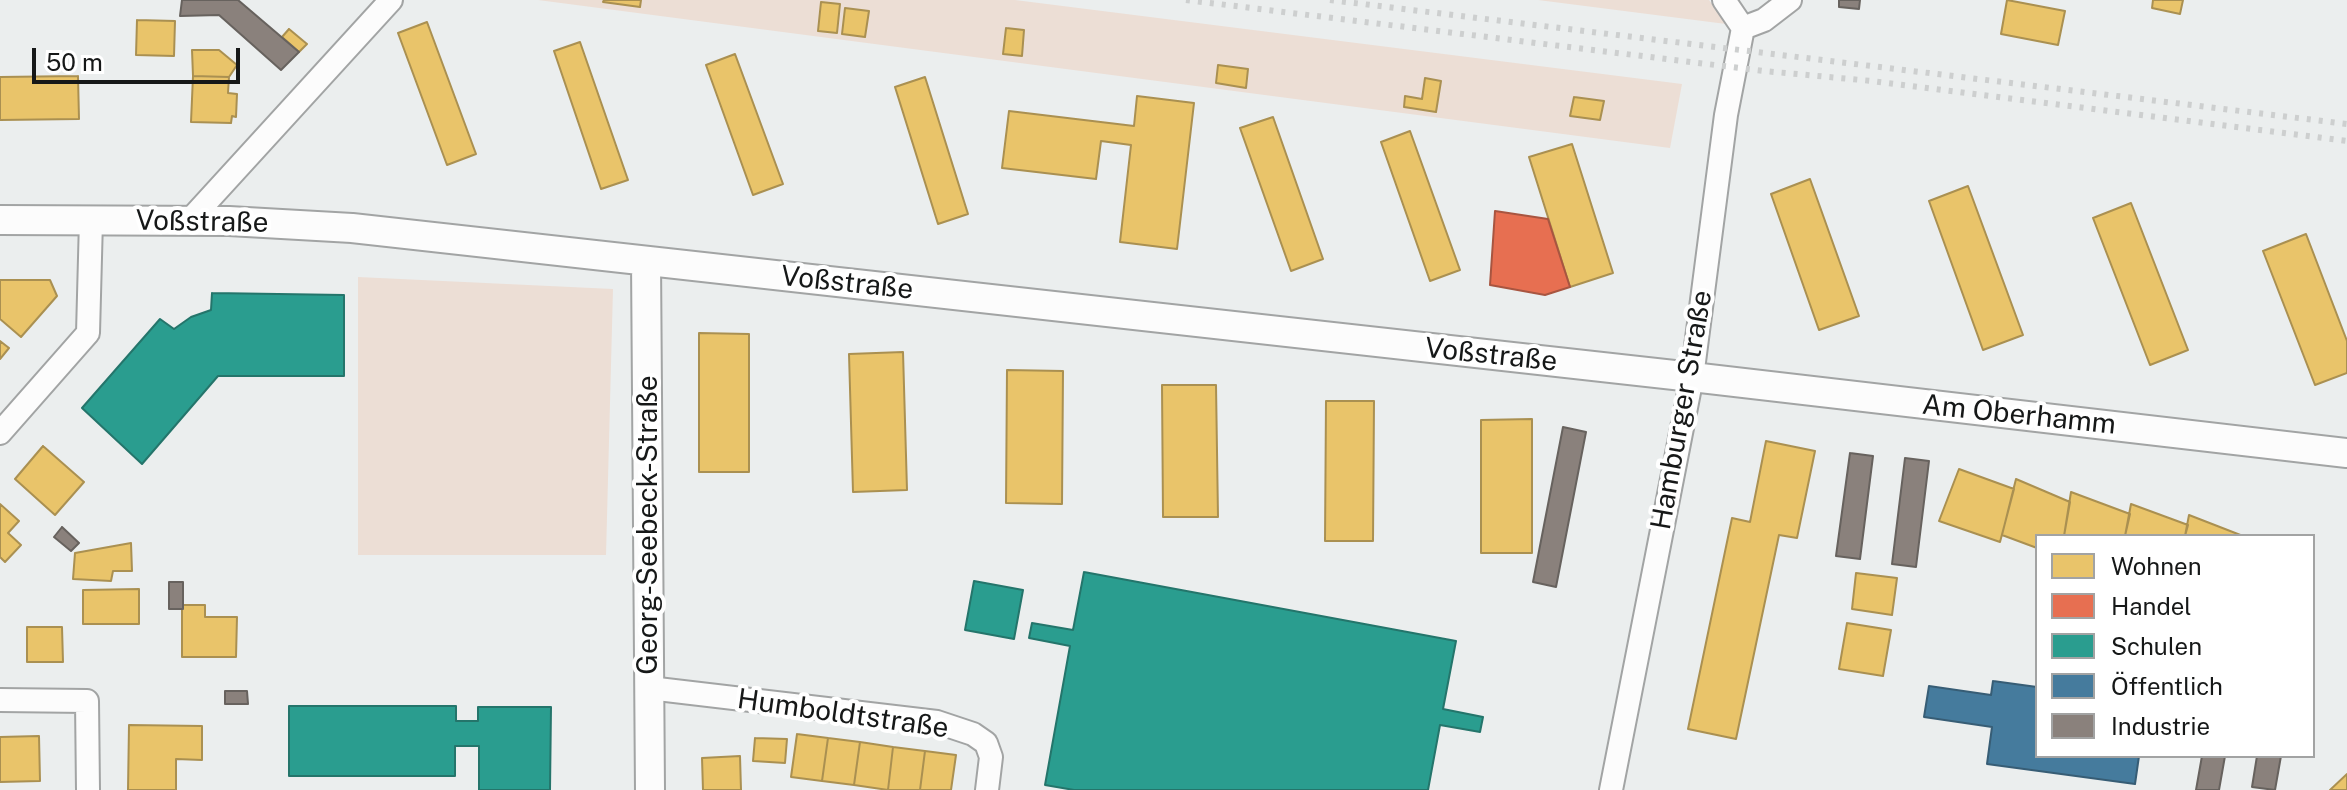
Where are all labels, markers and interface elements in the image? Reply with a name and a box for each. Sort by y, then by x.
scale bar [36,32,244,82]
text: 50 m [46,48,103,76]
street label: Voßstraße [135,204,269,240]
street label: Voßstraße [779,259,915,307]
street label: Hamburger Straße [1644,288,1720,532]
street label: Voßstraße [1423,331,1559,379]
street label: Georg-Seebeck-Straße [631,375,665,675]
street label: Am Oberhamm [1920,388,2118,442]
legend [2035,534,2315,758]
text: Wohnen [2111,552,2202,580]
text: Handel [2111,592,2192,620]
text: Schulen [2111,632,2202,660]
text: Öffentlich [2111,672,2223,700]
street label: Humboldtstraße [735,683,951,745]
text: Industrie [2111,712,2210,740]

